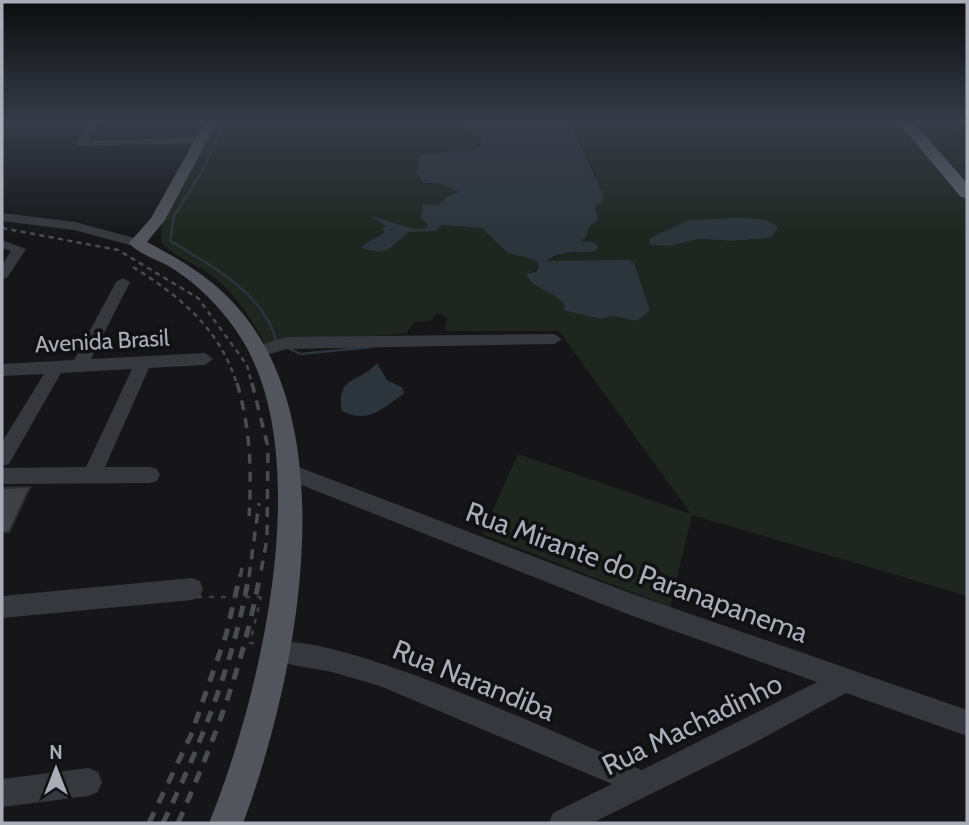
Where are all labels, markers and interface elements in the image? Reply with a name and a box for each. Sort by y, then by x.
street label: Avenida Brasil [34,323,170,359]
street label: Rua Mirante do Paranapanema [461,494,813,650]
street label: Rua Narandiba [388,632,561,728]
street label: Rua Machadinho [596,666,788,782]
north arrow [21,734,91,804]
text: N [49,741,63,764]

